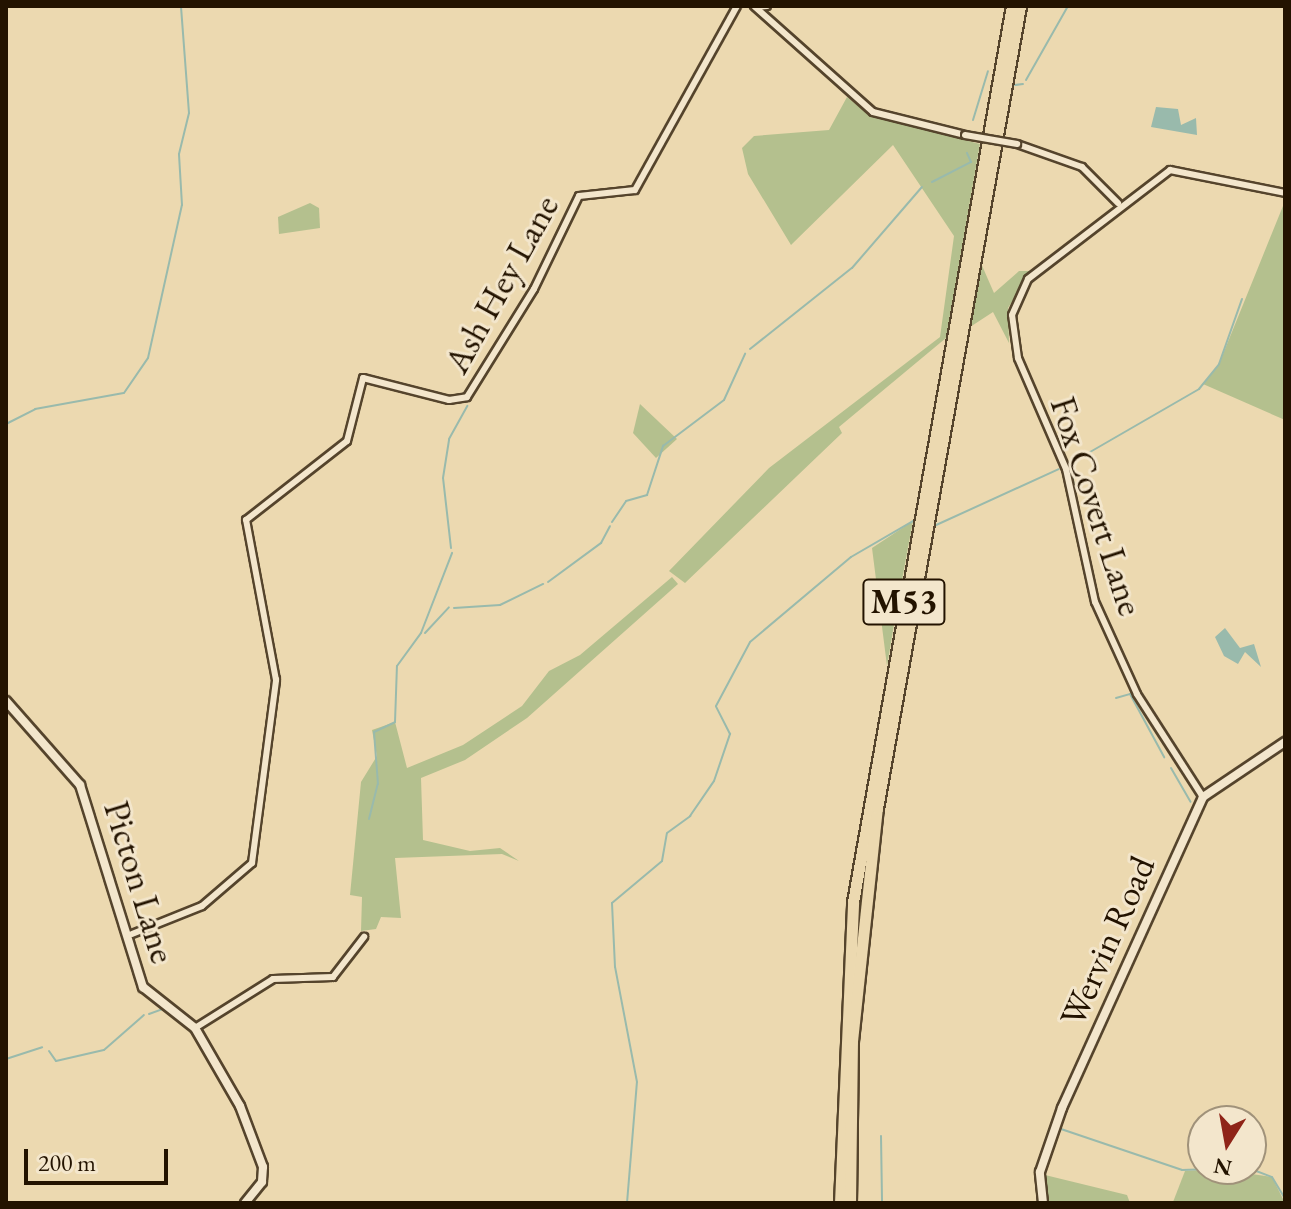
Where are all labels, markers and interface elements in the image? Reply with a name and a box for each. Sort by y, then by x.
street label: Ash Hey Lane [434,187,568,381]
street label: Fox Covert Lane [1041,391,1153,621]
road number: M53 [862,572,946,632]
street label: Picton Lane [95,796,185,968]
street label: Wervin Road [1050,849,1164,1033]
north arrow [1187,1105,1267,1185]
scale bar [28,1133,172,1183]
text: 200 m [38,1147,96,1178]
text: N [1211,1151,1234,1183]

